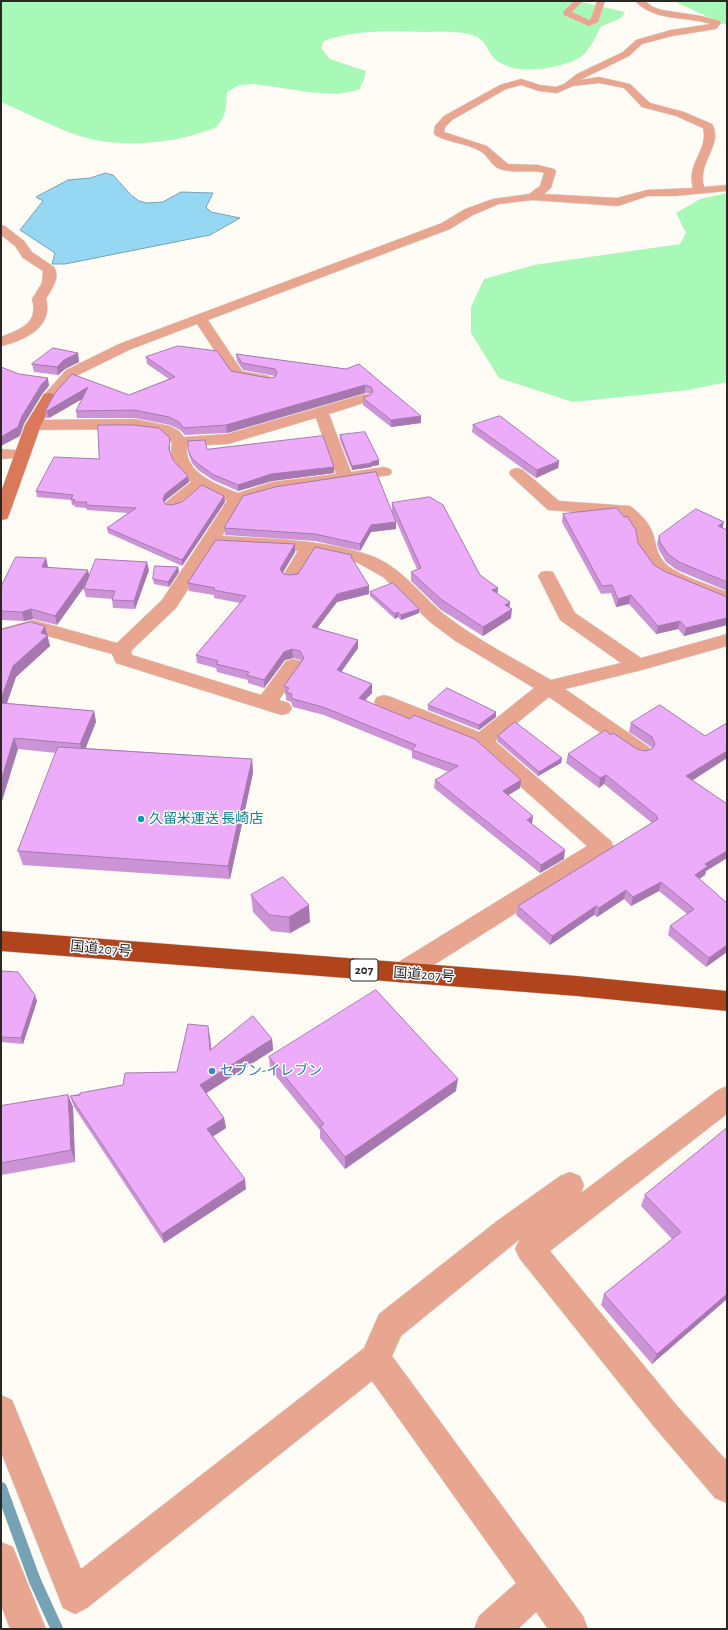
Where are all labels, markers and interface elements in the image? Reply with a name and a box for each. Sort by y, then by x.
place label: 久留米運送 長崎店 [149,811,263,827]
marker: 久留米運送 長崎店 [136,814,146,824]
street label: 国道207号 [70,938,132,960]
road number: 207 [350,959,378,981]
street label: 国道207号 [393,964,455,986]
place label: セブン-イレブン [220,1063,322,1079]
marker: セブン-イレブン [207,1066,217,1076]

